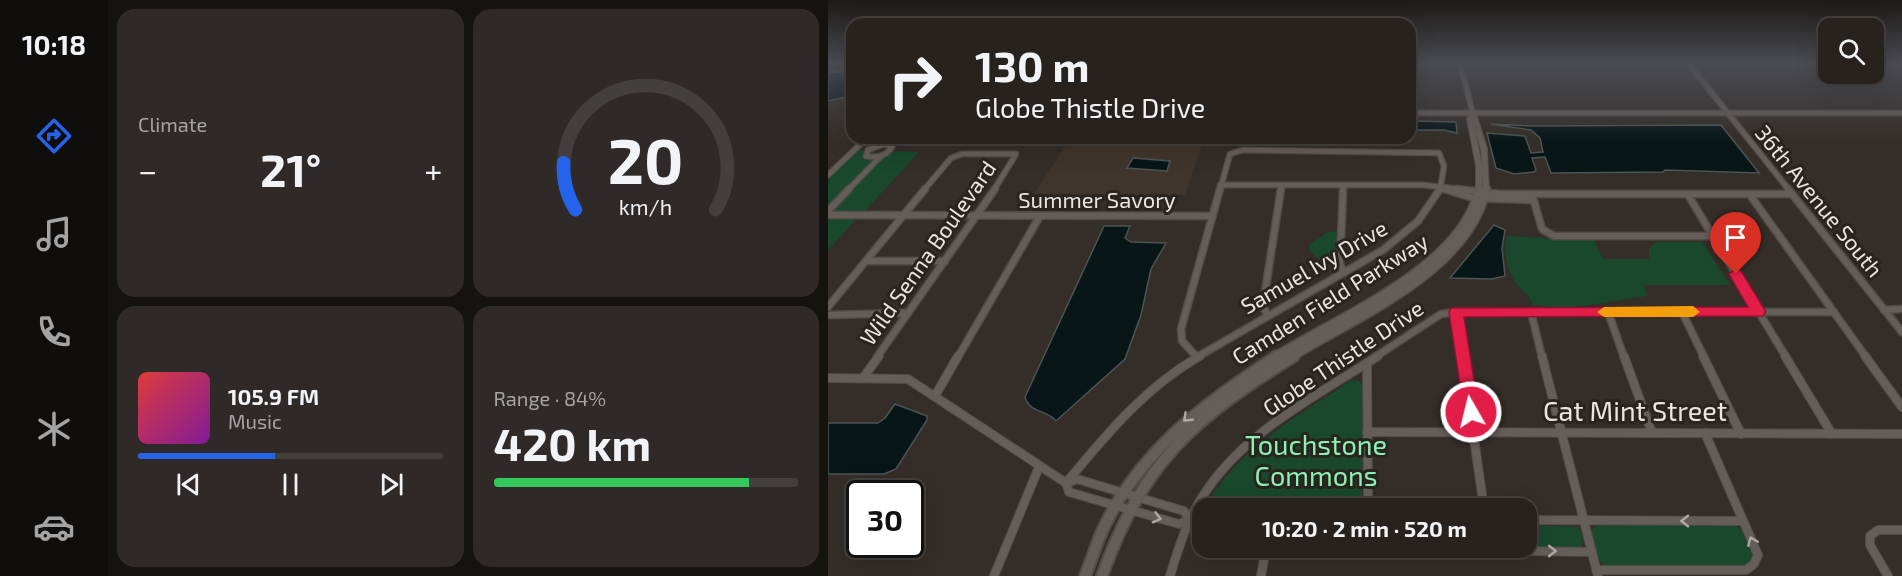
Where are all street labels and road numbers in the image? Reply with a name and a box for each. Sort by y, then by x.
street label: 36th Avenue South [1751,119,1889,281]
street label: Wild Senna Boulevard [854,155,1001,350]
street label: Summer Savory [1018,186,1176,212]
street label: Samuel Ivy Drive [1236,214,1391,319]
street label: Camden Field Parkway [1227,227,1432,369]
street label: Globe Thistle Drive [1257,294,1428,420]
street label: Cat Mint Street [1543,394,1727,426]

